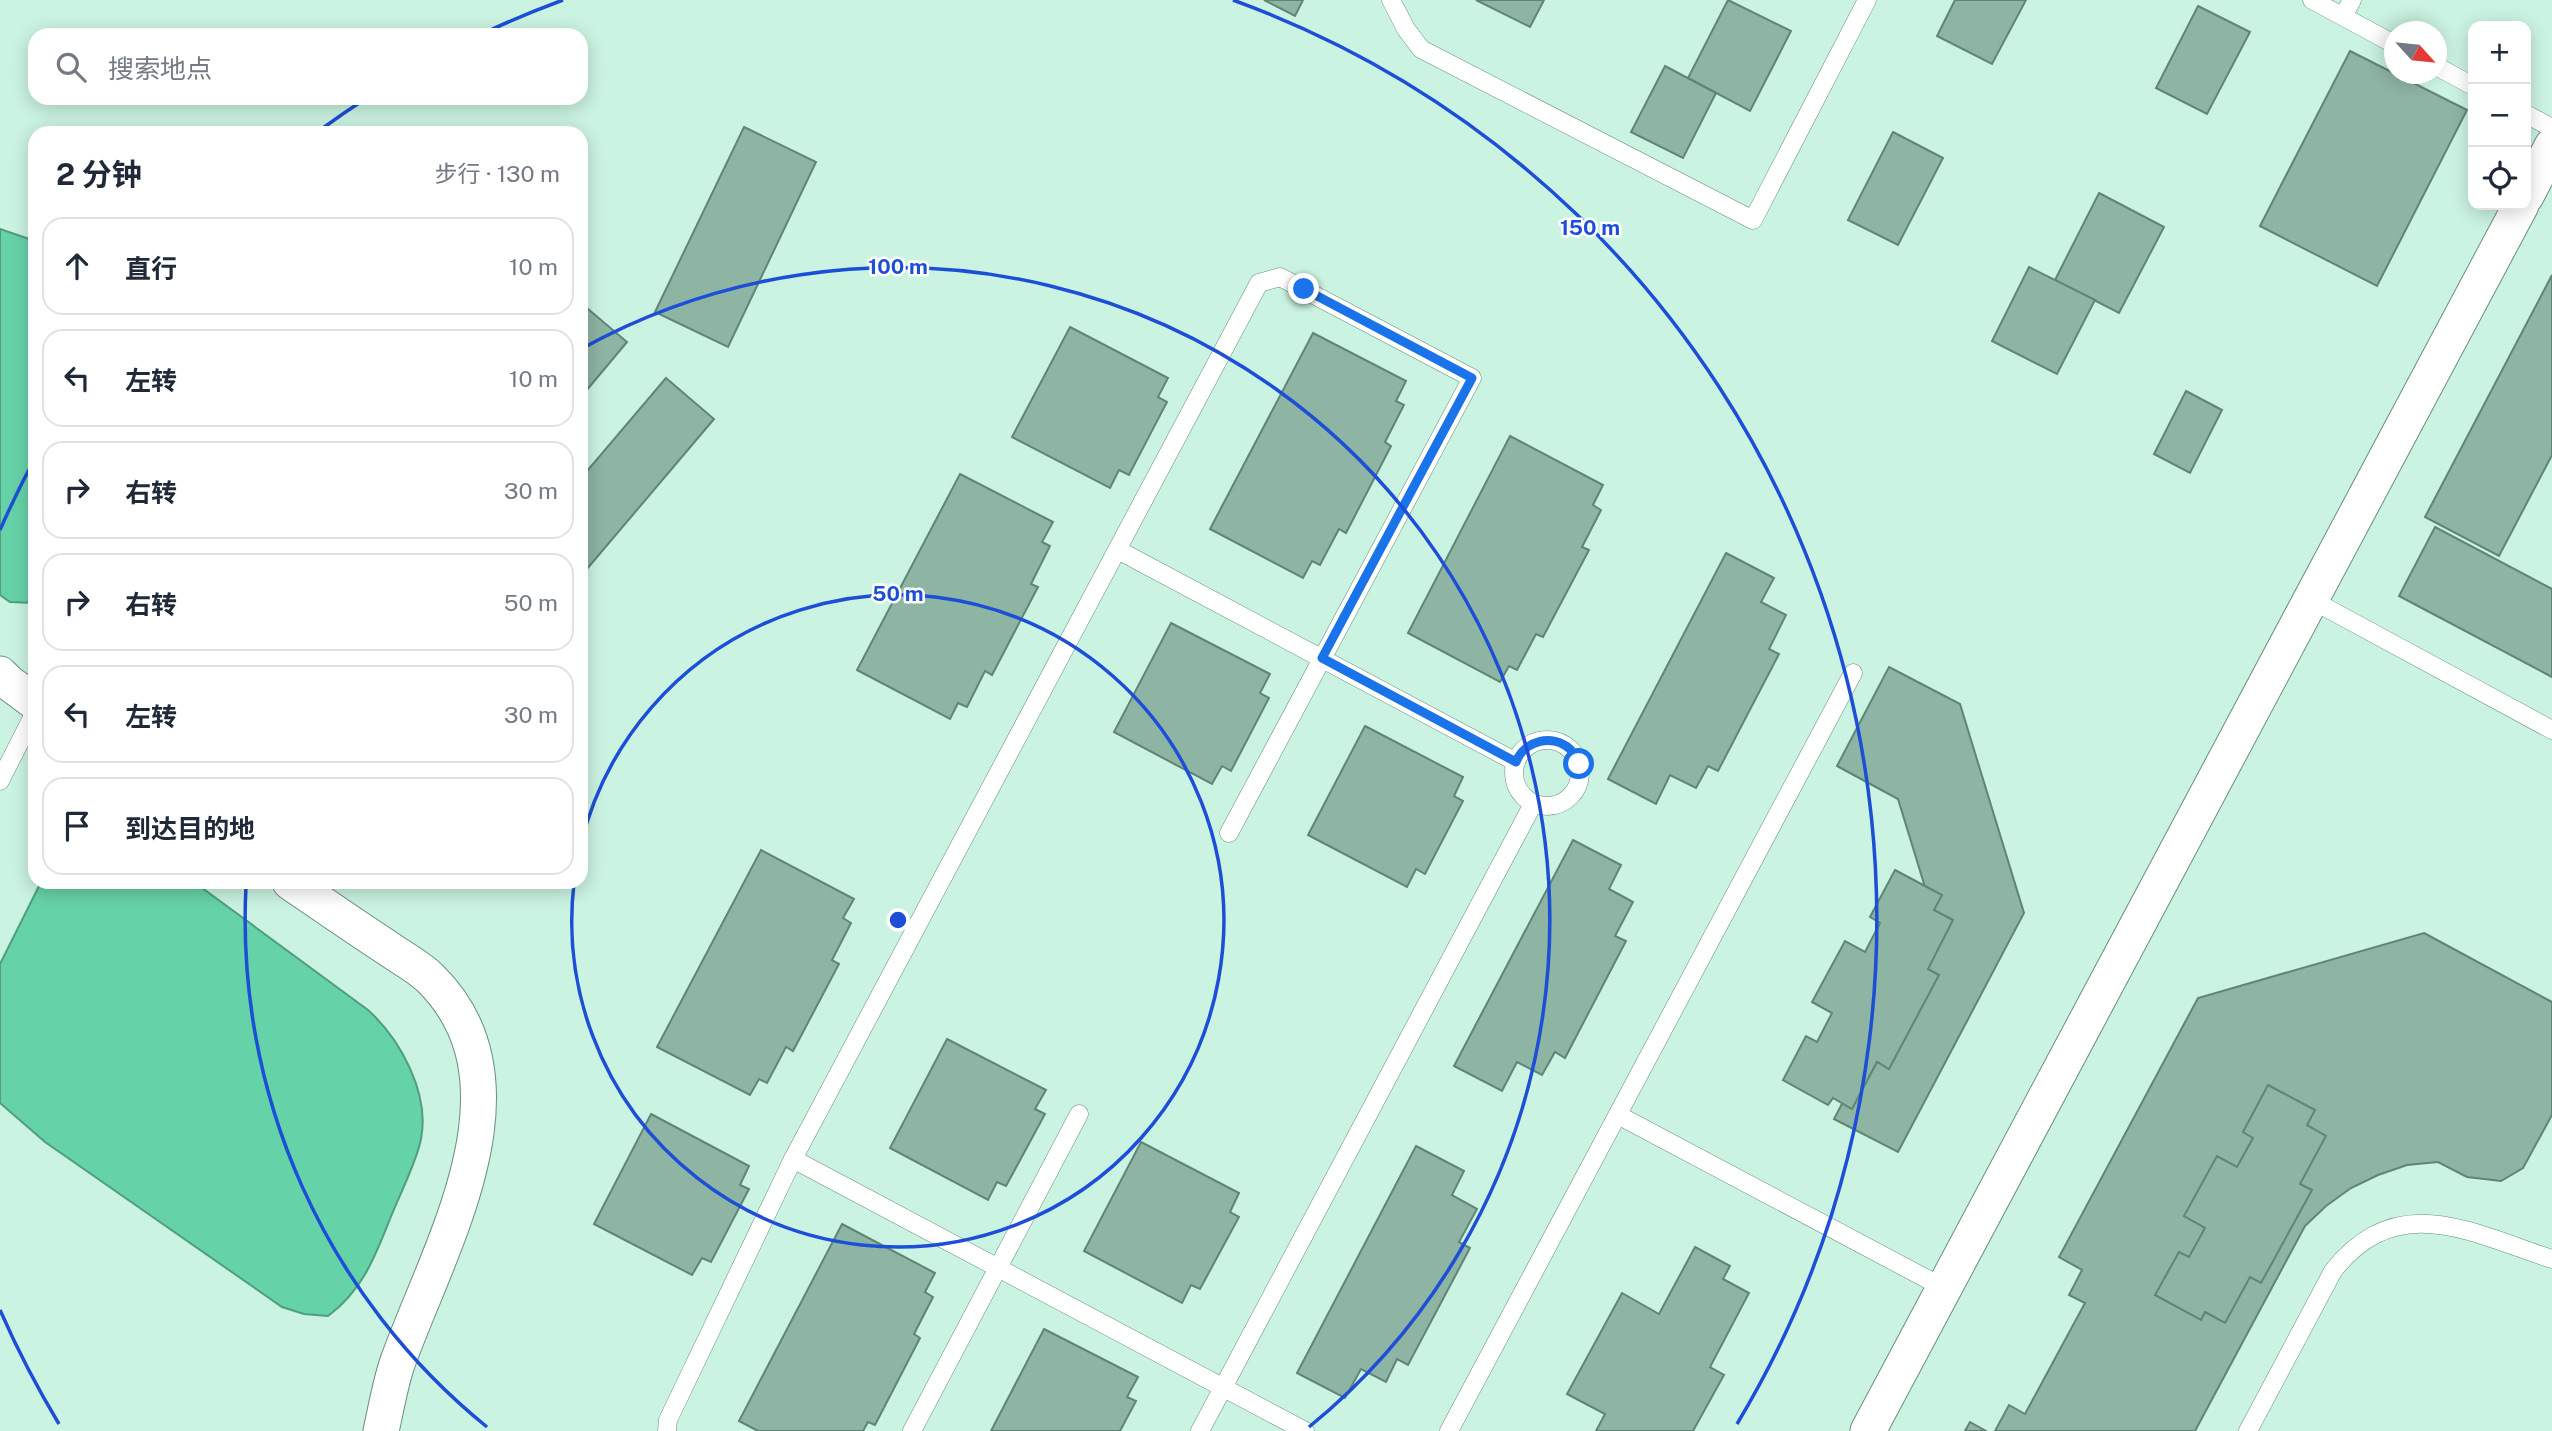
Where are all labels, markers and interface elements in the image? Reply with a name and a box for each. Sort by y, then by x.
north arrow [2384,21,2447,84]
map controls [2468,21,2531,210]
button: + [2468,21,2531,84]
search box [28,28,588,105]
icon: search [52,48,90,86]
text: 搜索地点 [108,53,212,84]
button: − [2468,84,2531,147]
button: locate [2468,147,2531,210]
text: 2 分钟 [56,156,142,192]
text: 步行 · 130 m [434,160,560,187]
text: 150 m [1560,215,1620,240]
icon: ahead [58,247,96,285]
text: 直行 [125,253,177,284]
text: 10 m [509,253,558,280]
text: 100 m [868,254,928,279]
route end [1288,273,1319,304]
icon: left [58,359,96,397]
text: 左转 [125,365,177,396]
text: 10 m [509,365,558,392]
icon: right [58,471,96,509]
text: 右转 [125,477,177,508]
text: 30 m [504,477,558,504]
text: 50 m [872,581,924,606]
icon: right [58,583,96,621]
text: 右转 [125,589,177,620]
text: 50 m [504,589,558,616]
icon: left [58,695,96,733]
text: 左转 [125,701,177,732]
text: 30 m [504,701,558,728]
route start [1563,748,1594,779]
icon: arrive [58,807,96,845]
text: 到达目的地 [125,813,255,844]
centre of rings [886,908,910,932]

